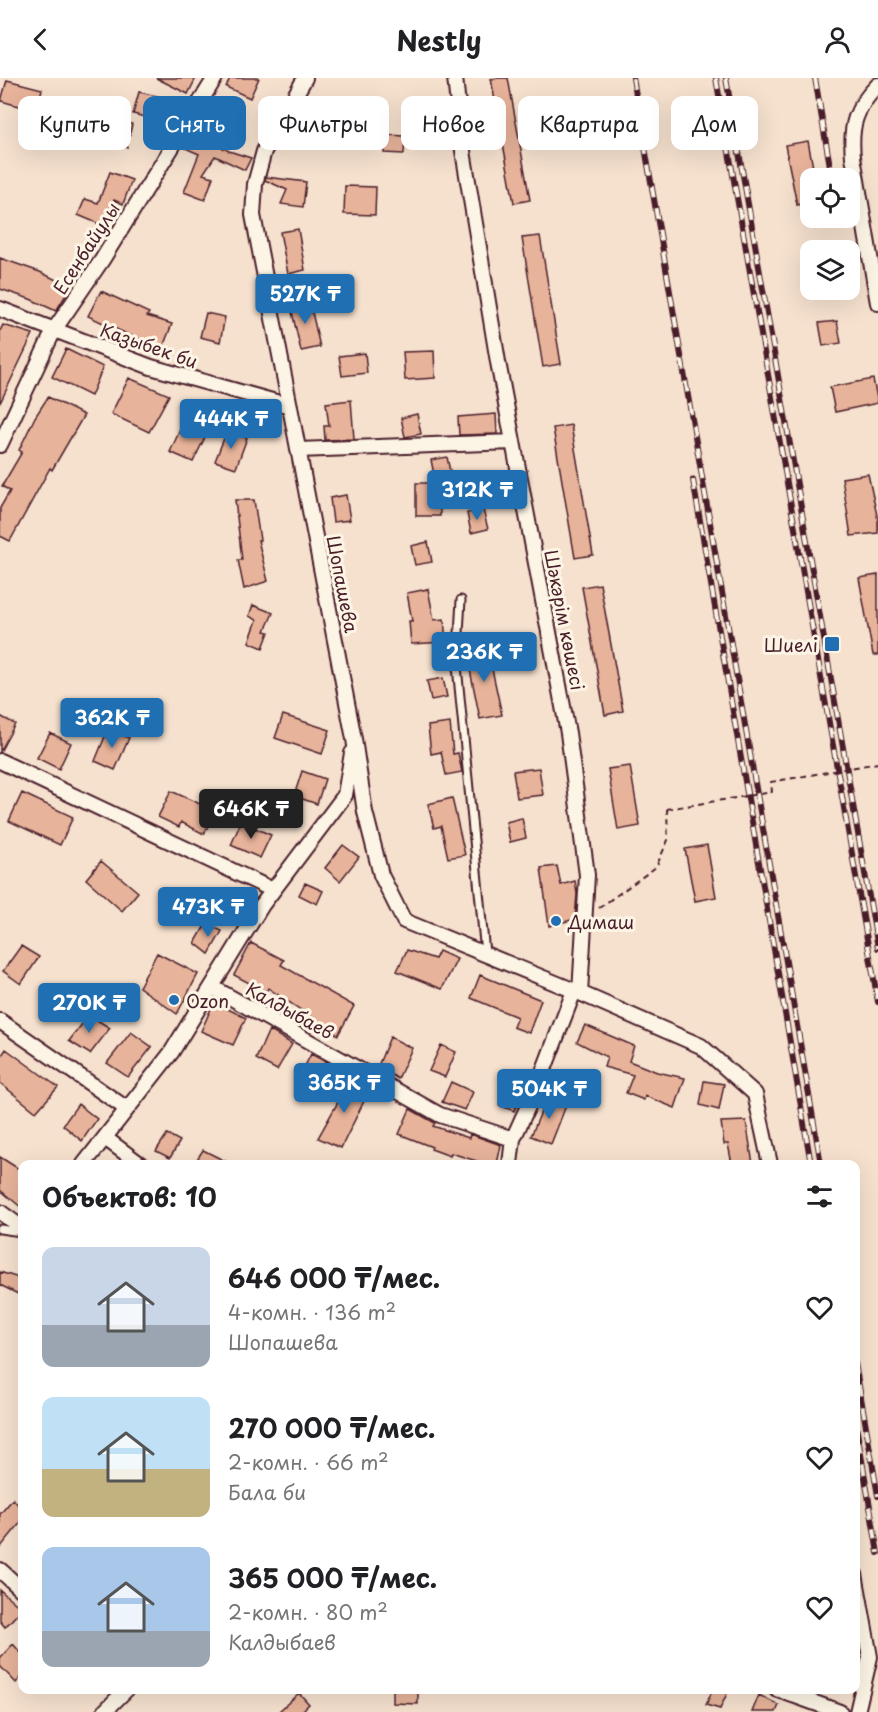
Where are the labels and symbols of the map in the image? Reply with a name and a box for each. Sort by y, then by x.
street label: Есенбайулы [46,197,126,299]
pin: 527K ₸ [256,274,354,325]
street label: Казыбек би [97,316,201,374]
pin: 444K ₸ [182,399,280,450]
pin: 312K ₸ [428,470,526,521]
street label: Шопашева [320,533,366,636]
street label: Шәкәрім көшесі [538,547,592,693]
place label: Шиелі [764,631,818,658]
pin: 236K ₸ [435,632,533,683]
marker: Шиелі [823,635,841,653]
pin: 362K ₸ [63,698,161,749]
pin: 646K ₸ [202,789,300,840]
pin: 473K ₸ [159,887,257,938]
place label: Димаш [567,908,634,935]
marker: Димаш [549,914,563,928]
street label: Калдыбаев [241,975,339,1045]
pin: 270K ₸ [40,983,138,1034]
place label: Ozon [186,987,229,1014]
marker: Ozon [167,993,181,1007]
pin: 365K ₸ [295,1063,393,1114]
pin: 504K ₸ [500,1069,598,1120]

